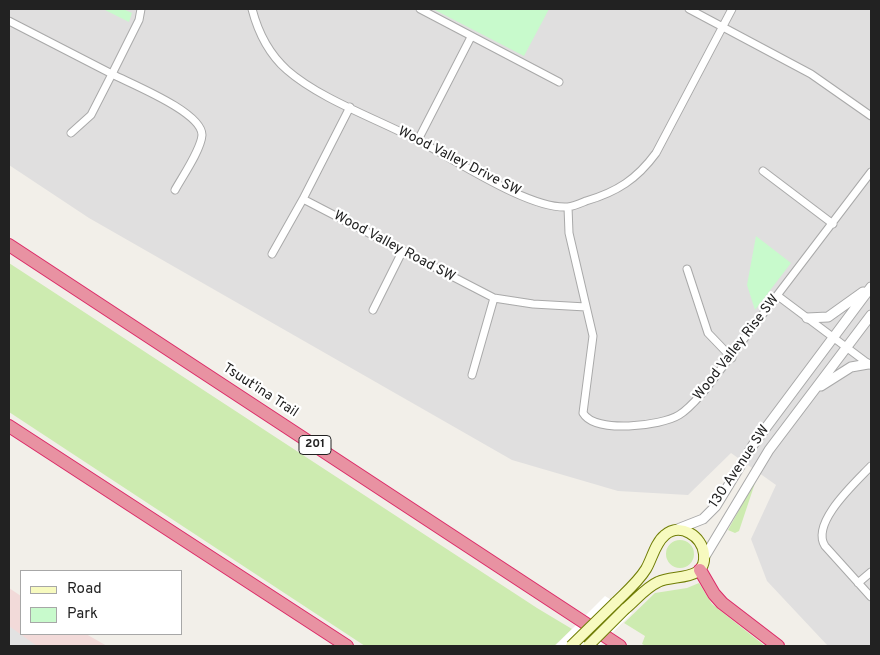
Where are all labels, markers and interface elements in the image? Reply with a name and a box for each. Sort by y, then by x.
street label: Wood Valley Drive SW [395,124,523,200]
street label: Wood Valley Road SW [330,208,458,286]
street label: Wood Valley Rise SW [691,292,783,404]
street label: Tsuut'ina Trail [219,360,301,422]
street label: 130 Avenue SW [706,423,774,511]
road number: 201 [299,436,331,454]
legend [20,570,182,635]
text: Road [67,580,102,599]
text: Park [67,605,98,624]

